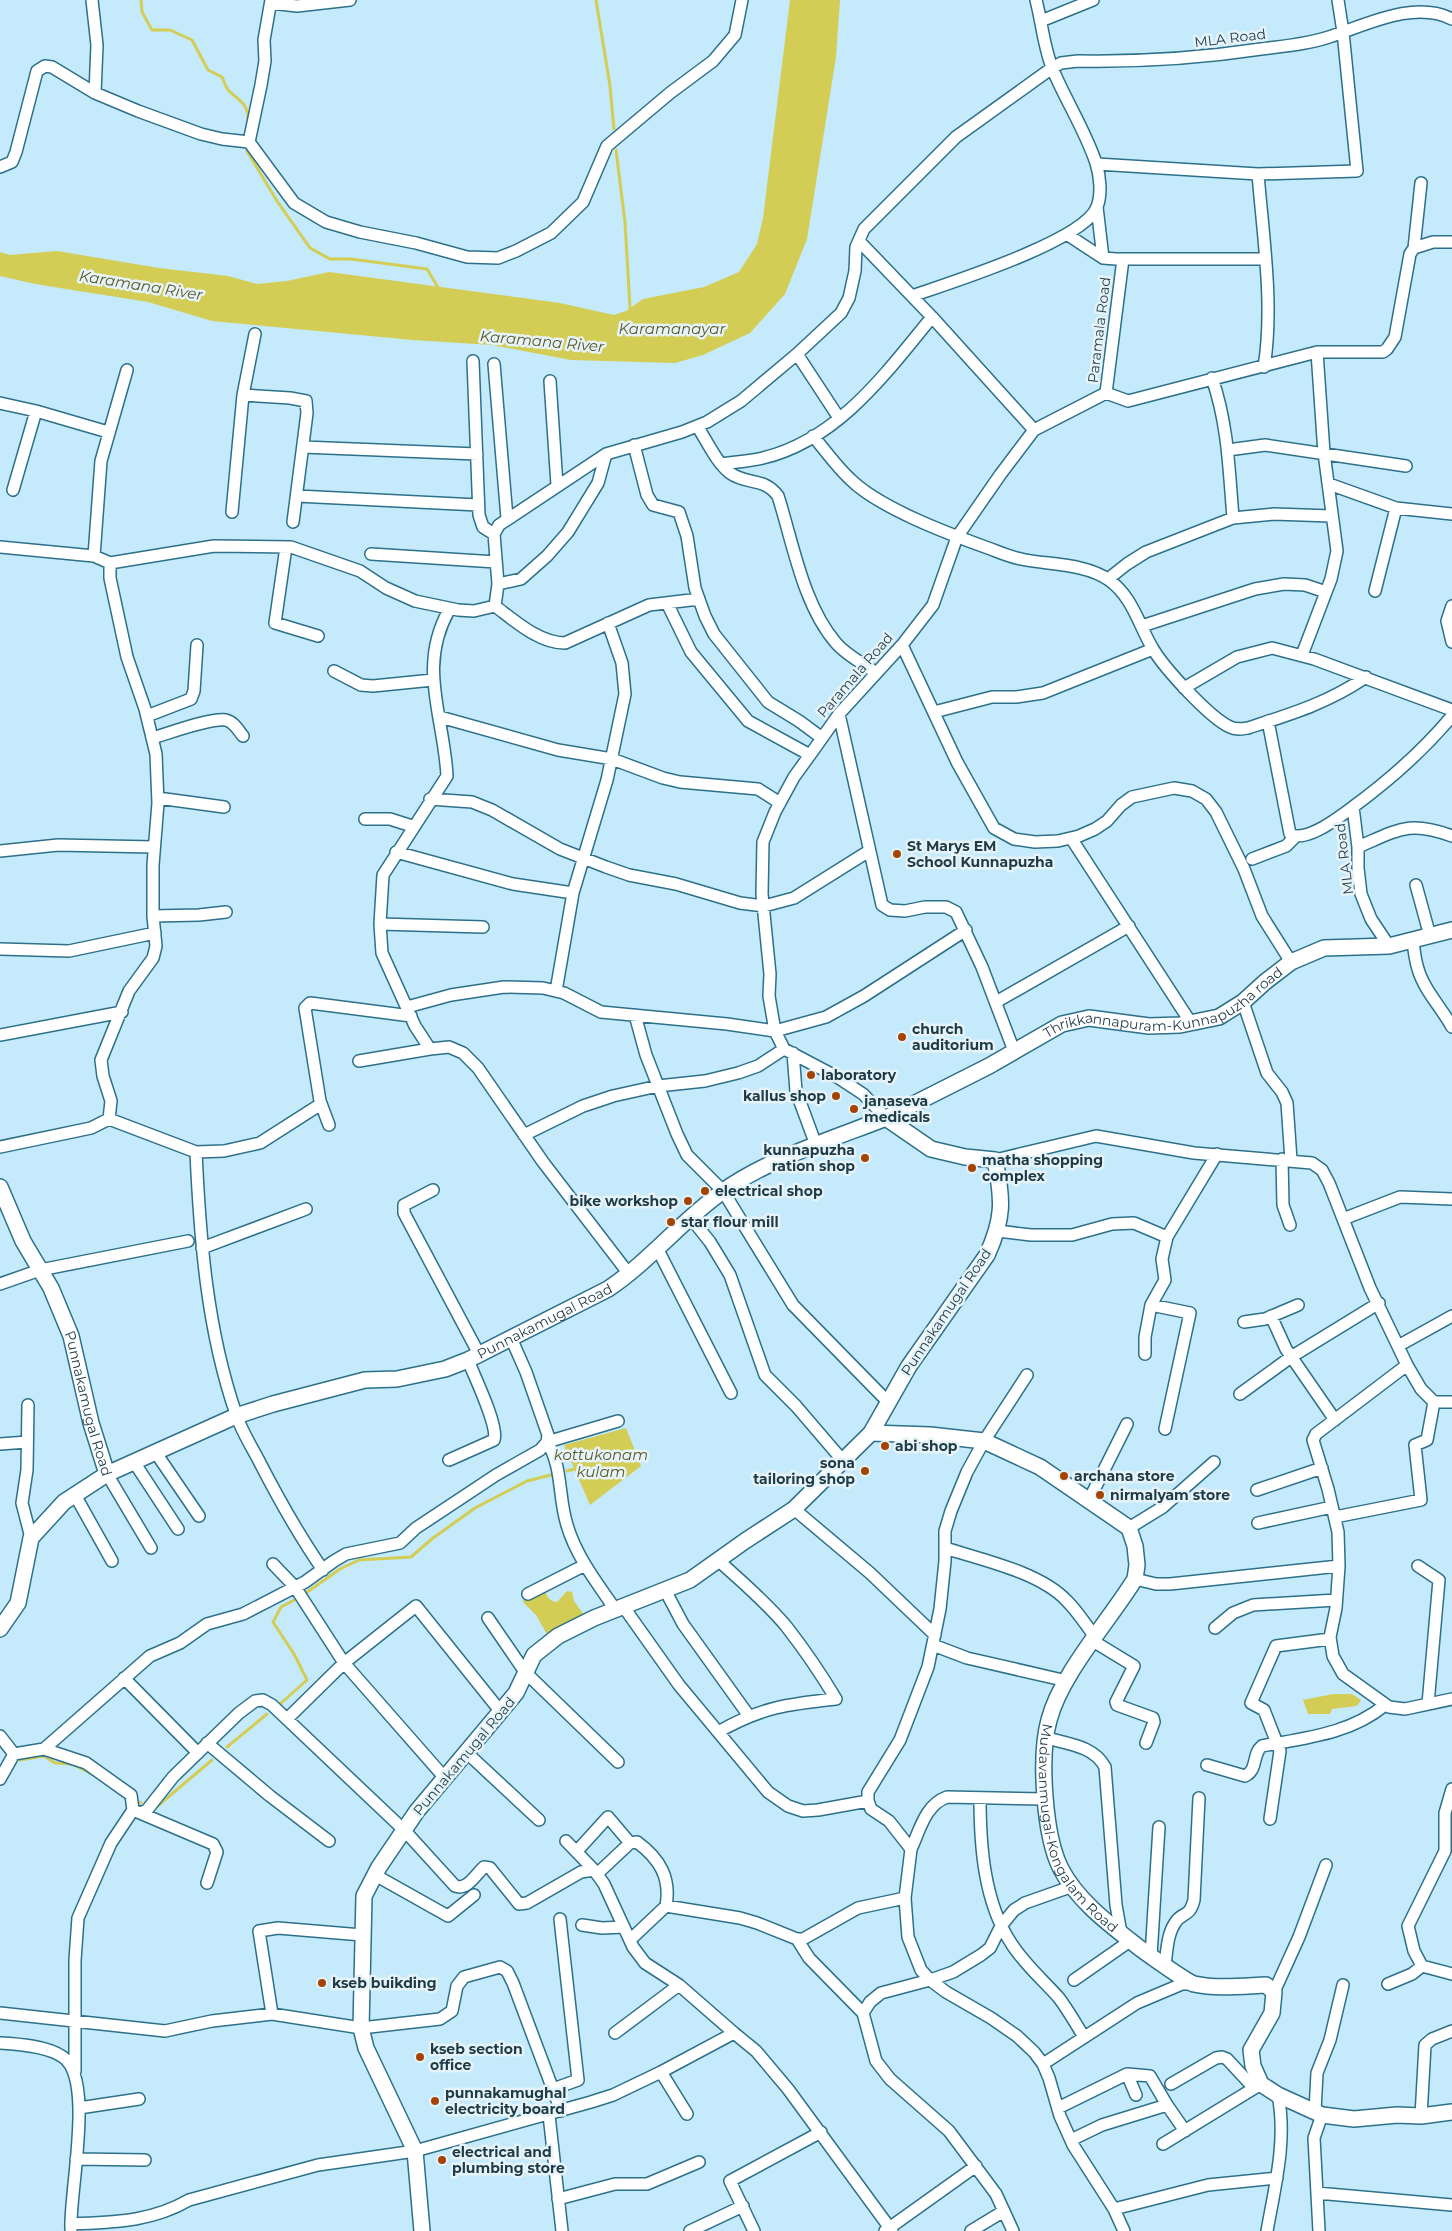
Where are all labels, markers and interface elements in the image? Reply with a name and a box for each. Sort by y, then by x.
street label: MLA Road [1193,25,1267,51]
water label: Karamana River [78,266,205,304]
street label: Paramala Road [1084,276,1114,384]
water label: Karamanayar [619,319,726,338]
water label: Karamana River [479,326,606,356]
street label: Paramala Road [813,629,897,721]
street label: MLA Road [1331,822,1357,896]
place label: St Marys EM School Kunnapuzha [907,837,1053,871]
marker: St Marys EM School Kunnapuzha [891,848,903,860]
street label: Thrikkannapuram-Kunnapuzha road [1040,963,1286,1042]
place label: church auditorium [912,1020,994,1054]
marker: church auditorium [896,1031,908,1043]
place label: laboratory [821,1066,897,1084]
marker: laboratory [805,1069,817,1081]
place label: kallus shop [743,1087,826,1105]
marker: kallus shop [830,1090,842,1102]
place label: janaseva medicals [862,1092,931,1126]
marker: janaseva medicals [848,1103,860,1115]
place label: kunnapuzha ration shop [763,1141,855,1175]
place label: matha shopping complex [982,1151,1103,1185]
marker: kunnapuzha ration shop [859,1152,871,1164]
marker: matha shopping complex [966,1162,978,1174]
place label: electrical shop [715,1182,823,1200]
marker: electrical shop [699,1185,711,1197]
place label: bike workshop [570,1192,678,1210]
marker: bike workshop [682,1195,694,1207]
place label: star flour mill [681,1213,779,1231]
marker: star flour mill [665,1216,677,1228]
street label: Punnakamugal Road [897,1245,995,1379]
street label: Punnakamugal Road [474,1279,615,1363]
street label: Punnakamugal Road [61,1328,116,1478]
place label: abi shop [895,1437,958,1455]
marker: abi shop [879,1440,891,1452]
water label: kottukonam kulam [554,1445,648,1481]
place label: sona tailoring shop [753,1454,855,1488]
marker: sona tailoring shop [859,1465,871,1477]
place label: archana store [1074,1467,1175,1485]
marker: archana store [1058,1470,1070,1482]
place label: nirmalyam store [1110,1486,1230,1504]
marker: nirmalyam store [1094,1489,1106,1501]
street label: Punnakamugal Road [409,1693,519,1819]
street label: Mudavanmugal-Kongalam Road [1035,1722,1122,1936]
place label: kseb buikding [332,1974,437,1992]
marker: kseb buikding [316,1977,328,1989]
place label: kseb section office [430,2040,523,2074]
marker: kseb section office [414,2051,426,2063]
place label: punnakamughal electricity board [445,2084,567,2118]
marker: punnakamughal electricity board [429,2095,441,2107]
place label: electrical and plumbing store [452,2143,565,2177]
marker: electrical and plumbing store [436,2154,448,2166]

